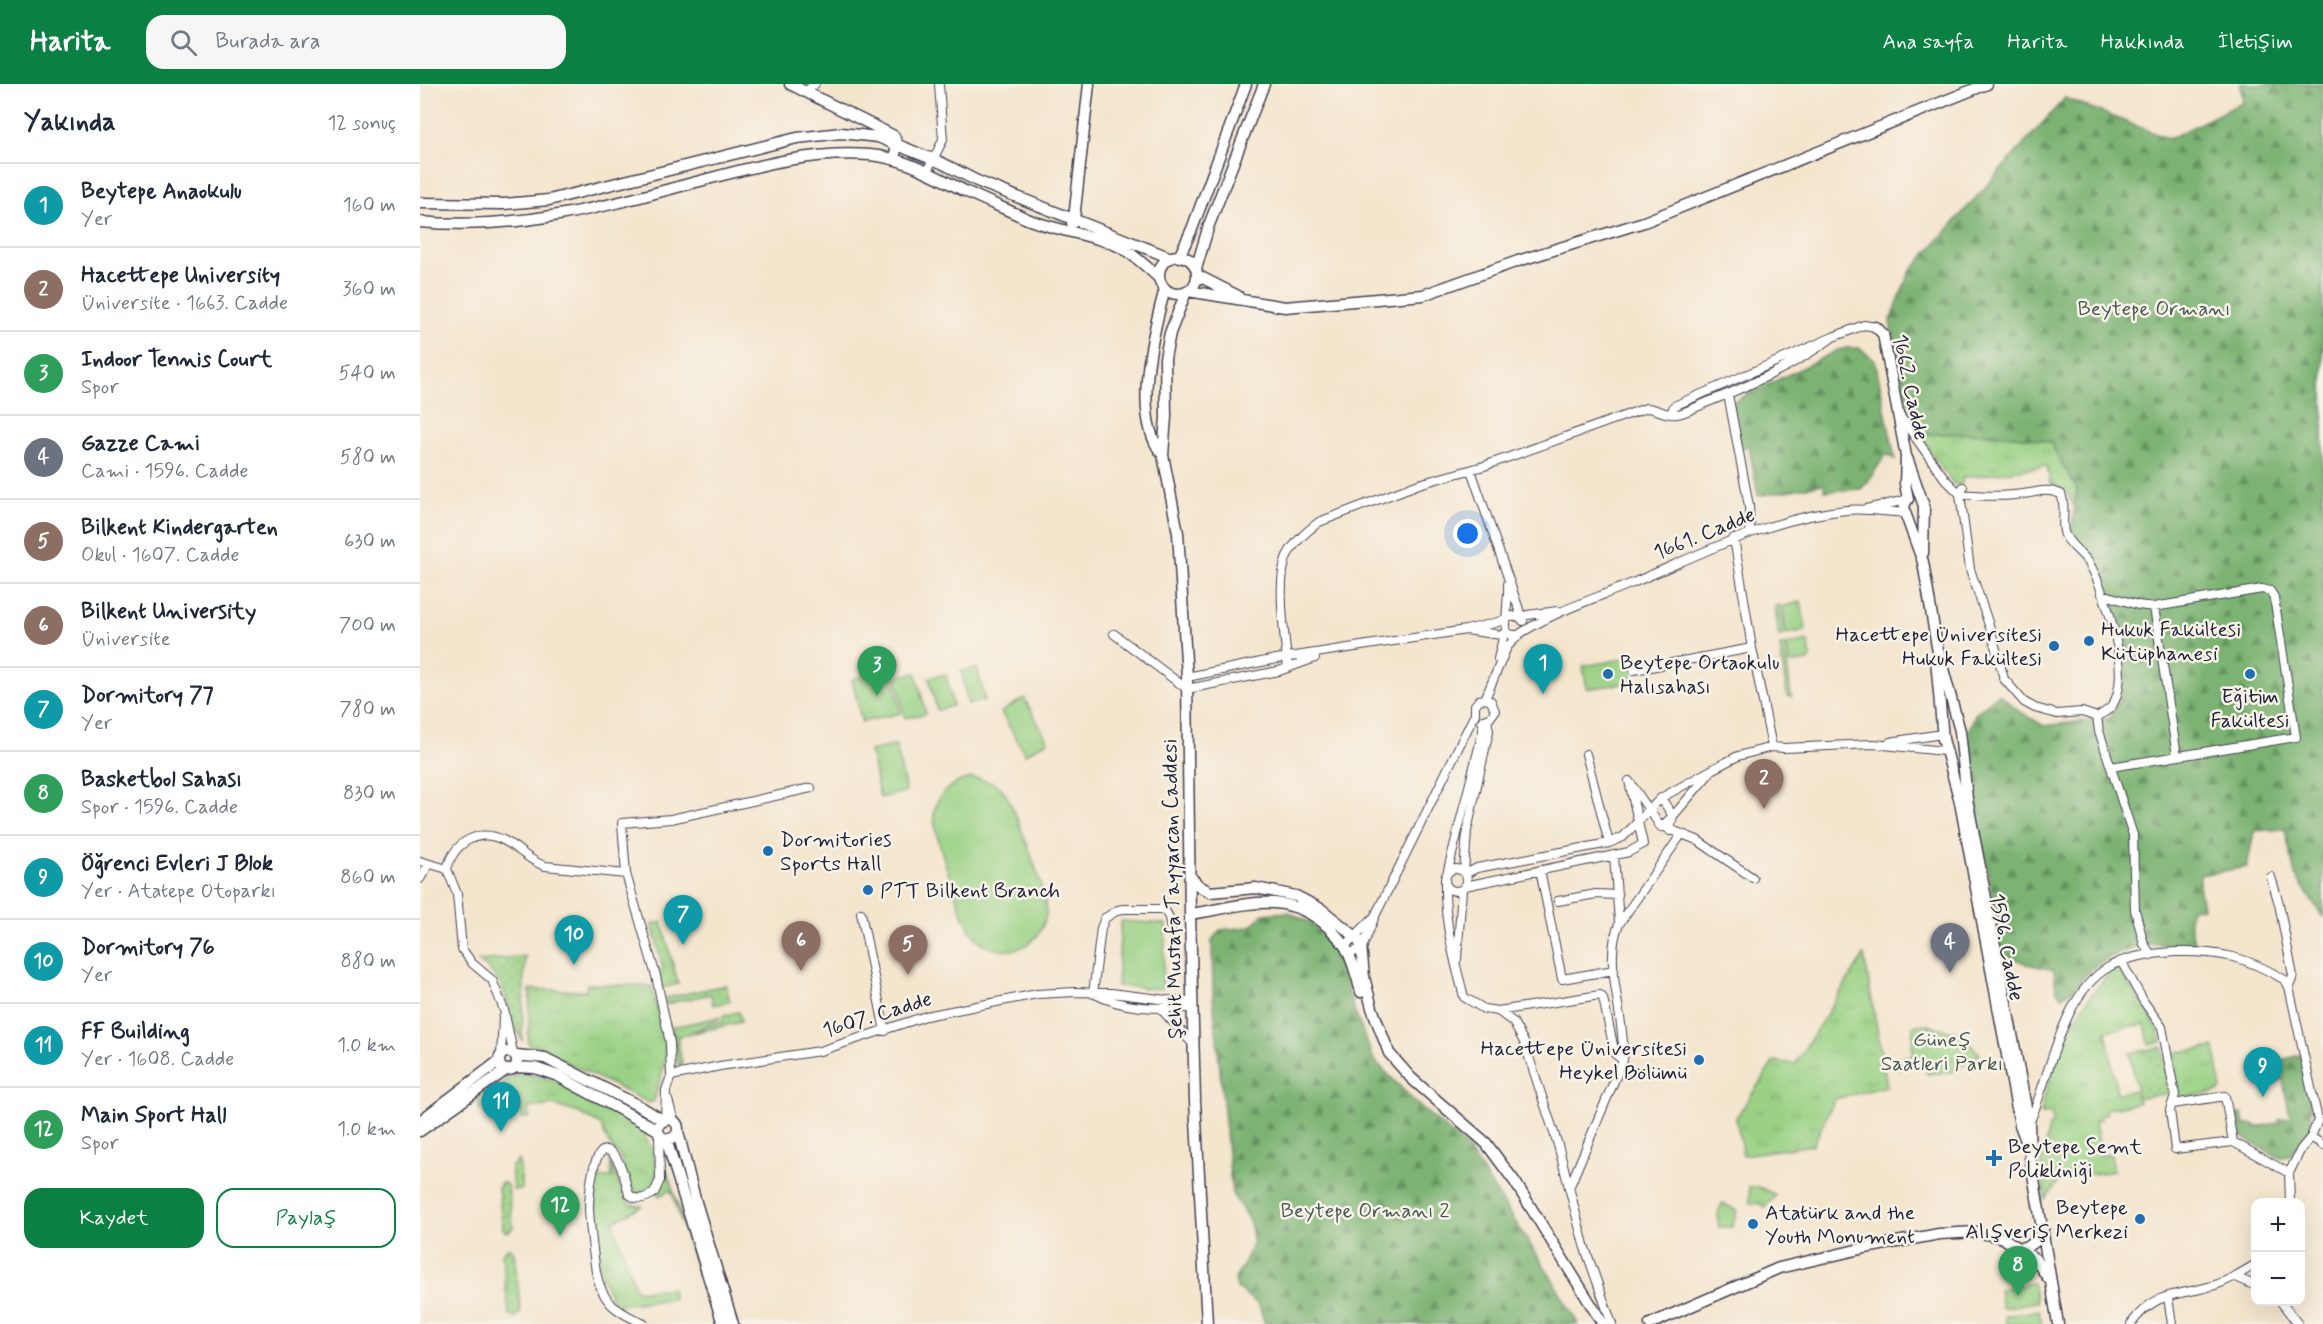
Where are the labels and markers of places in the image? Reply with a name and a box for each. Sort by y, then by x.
place label: Hukuk Fakültesi Kütüphanesi [2101,616,2241,668]
place label: Hacettepe Üniversitesi Hukuk Fakültesi [1836,621,2042,673]
marker: Hukuk Fakültesi Kütüphanesi [2082,634,2096,648]
marker: Hacettepe Üniversitesi Hukuk Fakültesi [2047,639,2061,653]
pin: 1 [1524,644,1562,694]
pin: 3 [858,646,896,696]
place label: Beytepe Ortaokulu Halısahası [1620,649,1779,701]
marker: Beytepe Ortaokulu Halısahası [1601,667,1615,681]
marker: Eğitim Fakültesi [2243,667,2257,681]
place label: Eğitim Fakültesi [2211,683,2289,735]
pin: 2 [1744,760,1784,809]
place label: Dormitories Sports Hall [780,826,891,878]
marker: Dormitories Sports Hall [761,844,775,858]
place label: PTT Bilkent Branch [880,877,1060,905]
marker: PTT Bilkent Branch [861,883,875,897]
pin: 7 [664,896,702,945]
pin: 10 [554,916,594,965]
pin: 6 [782,922,820,971]
pin: 4 [1930,924,1970,973]
pin: 5 [888,926,928,975]
place label: Hacettepe Üniversitesi Heykel Bölümü [1481,1035,1687,1087]
pin: 9 [2244,1048,2282,1097]
marker: Hacettepe Üniversitesi Heykel Bölümü [1692,1053,1706,1067]
pin: 11 [482,1082,520,1132]
place label: Beytepe Semt Polikliniği [2008,1133,2143,1185]
marker: Beytepe Semt Polikliniği [1985,1149,2003,1167]
pin: 12 [540,1186,580,1236]
place label: Beytepe Alışveriş Merkezi [1965,1194,2128,1246]
place label: Atatürk and the Youth Monument [1765,1199,1915,1251]
marker: Beytepe Alışveriş Merkezi [2133,1212,2147,1226]
marker: Atatürk and the Youth Monument [1746,1217,1760,1231]
pin: 8 [1998,1246,2038,1296]

